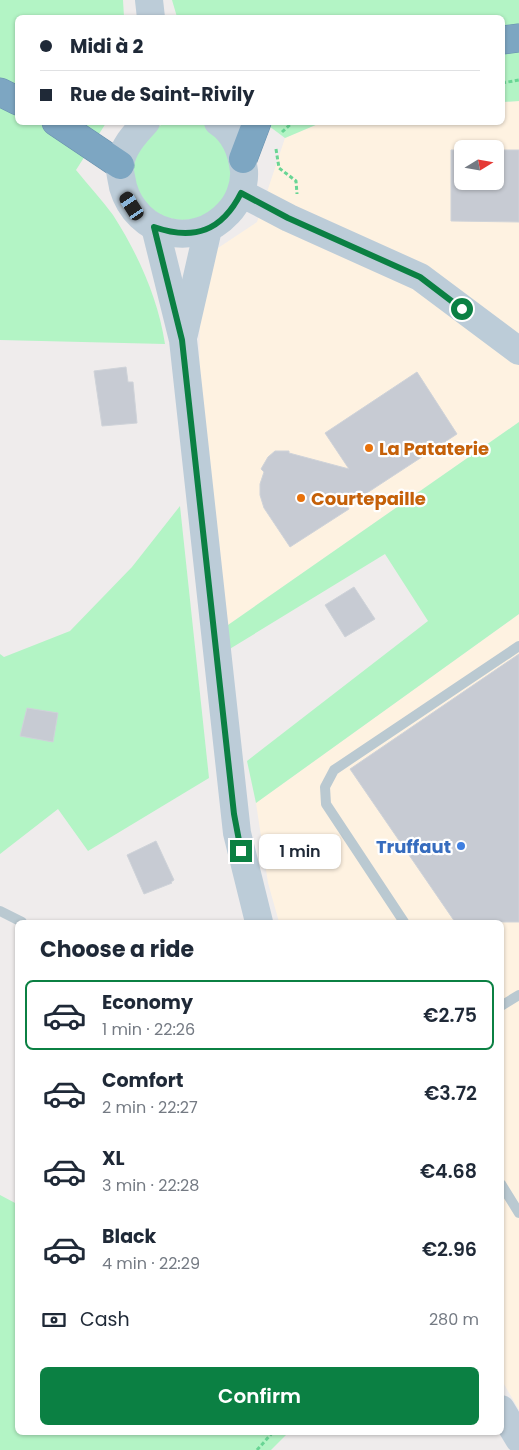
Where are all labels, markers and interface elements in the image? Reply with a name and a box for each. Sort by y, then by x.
text: Midi à 2 [70,33,143,60]
text: Rue de Saint-Rivily [70,81,254,108]
north arrow [454,140,504,190]
map controls [454,140,504,190]
car [117,189,146,223]
route start [451,298,473,320]
place label: La Pataterie [379,436,489,461]
marker: La Pataterie [363,442,375,454]
place label: Courtepaille [311,486,426,511]
marker: Courtepaille [295,492,307,504]
callout: 1 min [258,834,341,868]
place label: Truffaut [376,834,451,859]
route end [230,840,252,862]
text: 1 min [279,840,321,863]
marker: Truffaut [455,840,467,852]
text: Choose a ride [40,934,194,965]
text: Economy [102,989,193,1016]
icon: car [42,993,87,1038]
text: €2.75 [423,1002,477,1029]
text: 1 min · 22:26 [102,1018,195,1041]
text: Comfort [102,1067,184,1094]
icon: car [42,1071,87,1116]
text: €3.72 [424,1080,477,1107]
text: 2 min · 22:27 [102,1096,198,1119]
text: XL [102,1145,125,1172]
icon: car [42,1149,87,1194]
text: €4.68 [420,1158,477,1185]
text: 3 min · 22:28 [102,1174,199,1197]
text: Black [102,1223,156,1250]
icon: car [42,1227,87,1272]
text: €2.96 [422,1236,477,1263]
text: 4 min · 22:29 [102,1252,200,1275]
icon: cash [40,1306,68,1334]
text: Cash [80,1306,130,1333]
text: 280 m [429,1308,479,1331]
button: Confirm [40,1367,479,1425]

